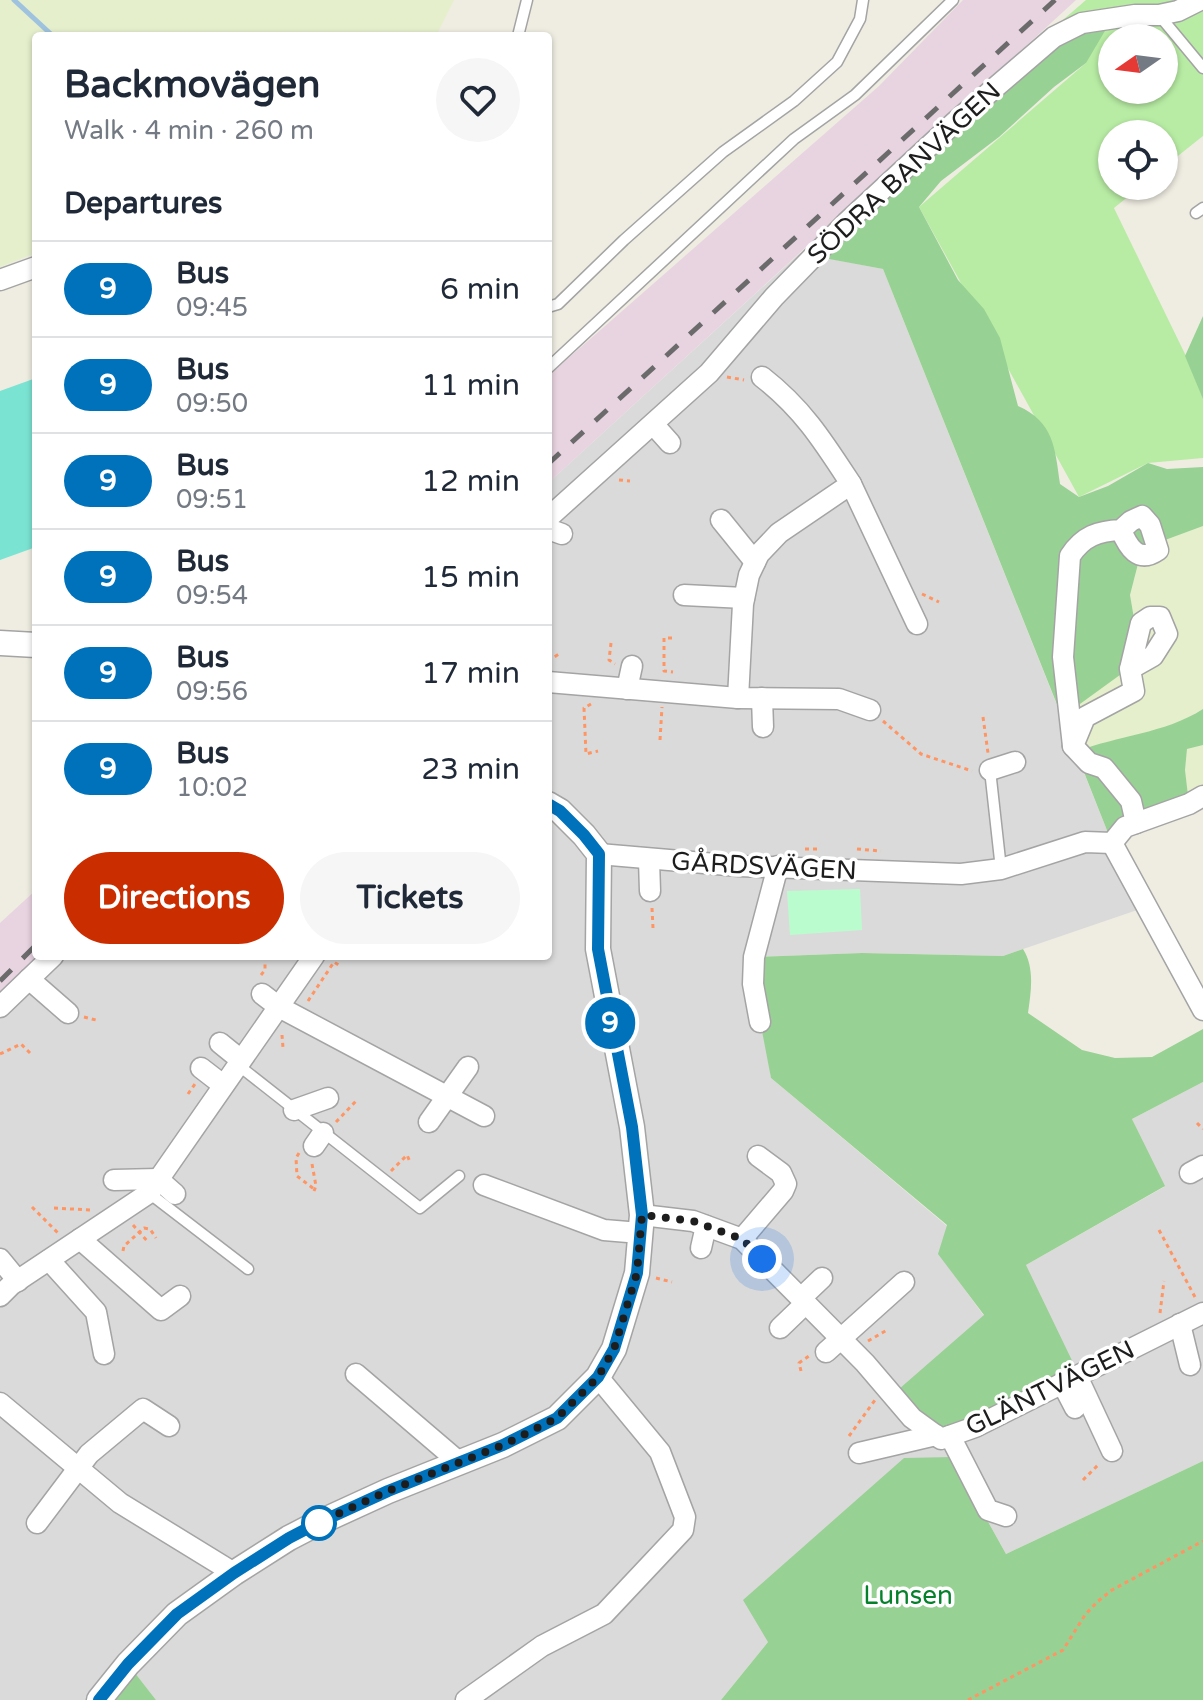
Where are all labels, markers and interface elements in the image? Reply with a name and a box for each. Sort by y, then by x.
north arrow [1098,24,1178,104]
map controls [1098,24,1178,200]
button: heart [436,58,520,142]
text: Backmovägen [64,62,320,108]
street label: SÖDRA BANVÄGEN [801,75,1007,271]
text: Walk · 4 min · 260 m [64,115,314,146]
button: locate [1098,120,1178,200]
text: Departures [64,185,222,222]
text: Bus [176,255,229,292]
text: 6 min [440,271,520,308]
text: 9 [99,272,117,306]
text: 09:45 [176,292,248,323]
text: Bus [176,351,229,388]
text: 11 min [421,367,520,404]
text: 9 [99,368,117,402]
text: 09:50 [176,388,248,419]
text: Bus [176,447,229,484]
text: 12 min [421,463,520,500]
text: 9 [99,464,117,498]
text: 09:51 [176,484,248,515]
text: Bus [176,543,229,580]
text: 15 min [421,559,520,596]
text: 9 [99,560,117,594]
text: 09:54 [176,580,248,611]
text: Bus [176,639,229,676]
text: 17 min [421,655,520,692]
text: 9 [99,656,117,690]
text: 09:56 [176,676,248,707]
text: Bus [176,735,229,772]
text: 23 min [421,751,520,788]
text: 9 [99,752,117,786]
text: 10:02 [176,772,248,803]
street label: GÅRDSVÄGEN [670,845,858,886]
button: Directions [64,852,284,944]
button: Tickets [300,852,520,944]
line badge: 9 [584,997,636,1049]
text: 9 [601,1006,619,1040]
your location [742,1239,782,1279]
street label: GLÄNTVÄGEN [960,1334,1140,1442]
unlabelled marker [302,1506,336,1540]
park label: Lunsen [863,1580,953,1611]

